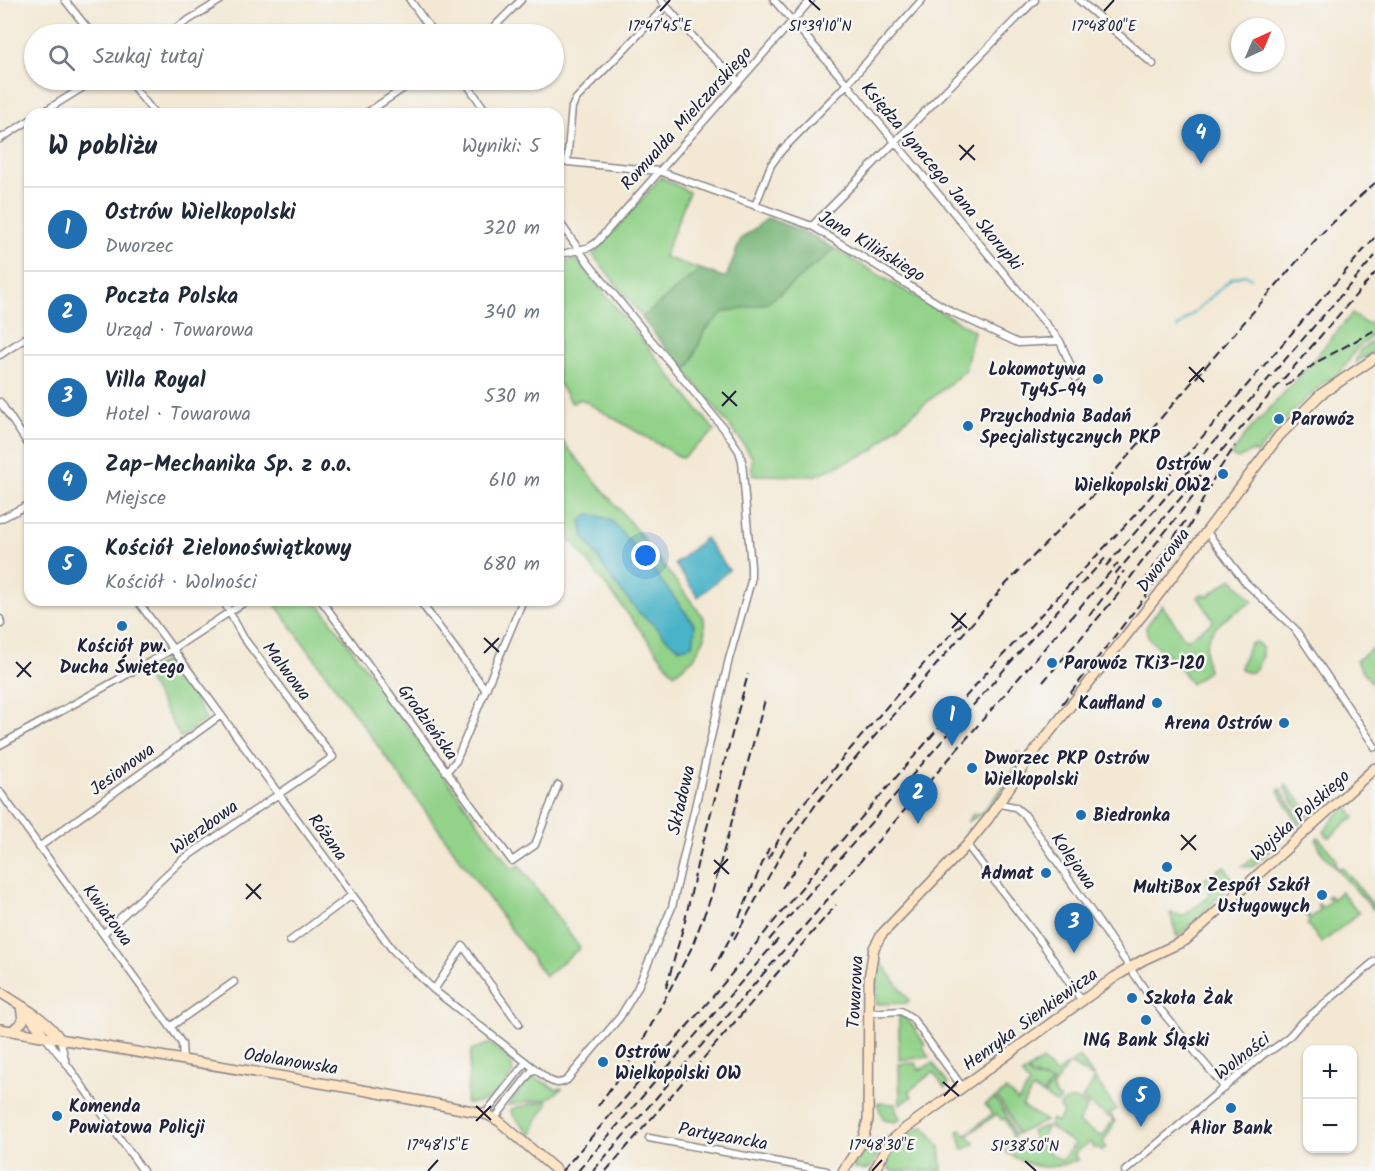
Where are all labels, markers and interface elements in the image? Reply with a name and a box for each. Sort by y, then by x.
text: 17°47'45"E [628,15,693,39]
text: 51°39'10"N [788,15,852,39]
text: 17°48'00"E [1072,15,1138,39]
north arrow [1231,18,1285,72]
search box [24,24,564,90]
text: Szukaj tutaj [93,40,204,75]
street label: Romualda Mielczarskiego [614,40,760,198]
icon: search [45,41,78,74]
street label: Księdza Ignacego Jana Skorupki [853,76,1029,279]
pin: 4 [1182,114,1220,164]
text: W pobliżu [48,126,157,168]
text: Wyniki: 5 [462,131,540,163]
text: Ostrów Wielkopolski [105,196,296,231]
street label: Jana Kilińskiego [812,204,930,291]
text: 1 [64,213,71,245]
text: 320 m [483,213,540,245]
text: Dworzec [105,231,174,263]
text: Poczta Polska [105,280,238,315]
text: 2 [62,297,73,329]
text: 340 m [484,297,540,329]
text: Urząd · Towarowa [105,315,254,347]
place label: Lokomotywa Ty45-94 [988,356,1086,406]
text: Villa Royal [105,364,206,399]
marker: Lokomotywa Ty45-94 [1091,372,1105,386]
text: 3 [62,381,73,413]
text: 530 m [484,381,540,413]
text: Hotel · Towarowa [105,399,251,431]
place label: Przychodnia Badań Specjalistycznych PKP [980,403,1161,453]
place label: Parowóz [1291,406,1355,435]
marker: Parowóz [1272,412,1286,426]
marker: Przychodnia Badań Specjalistycznych PKP [961,419,975,433]
text: Zap-Mechanika Sp. z o.o. [105,448,351,483]
place label: Ostrów Wielkopolski OW2 [1074,451,1211,501]
text: 4 [62,465,73,497]
text: 610 m [489,465,540,497]
marker: Ostrów Wielkopolski OW2 [1216,467,1230,481]
text: Miejsce [105,483,166,515]
street label: Dworcowa [1130,522,1198,599]
text: Kościół Zielonoświątkowy [105,532,352,567]
your location [631,541,660,570]
text: 5 [62,549,73,581]
text: 680 m [483,549,540,581]
text: Kościół · Wolności [105,567,257,599]
marker: Kościół pw. Ducha Świętego [115,619,129,633]
place label: Kościół pw. Ducha Świętego [60,633,184,683]
street label: Malwowa [254,636,318,708]
place label: Parowóz TKi3-120 [1064,650,1205,679]
marker: Parowóz TKi3-120 [1045,656,1059,670]
street label: Grodzieńska [389,679,465,767]
place label: Kaufland [1078,690,1145,719]
pin: 1 [932,696,972,746]
marker: Kaufland [1150,696,1164,710]
place label: Arena Ostrów [1164,710,1272,739]
marker: Arena Ostrów [1277,716,1291,730]
street label: Jesionowa [84,736,162,804]
place label: Dworzec PKP Ostrów Wielkopolski [984,745,1149,795]
marker: Dworzec PKP Ostrów Wielkopolski [965,761,979,775]
street label: Składowa [660,763,705,838]
street label: Wojska Polskiego [1244,763,1358,869]
pin: 2 [898,774,938,824]
street label: Wierzbowa [165,793,245,863]
place label: Biedronka [1093,802,1170,831]
street label: Różana [300,808,354,868]
marker: Biedronka [1074,808,1088,822]
street label: Kolejowa [1042,827,1103,897]
place label: Admat [981,860,1035,889]
marker: MultiBox [1160,860,1174,874]
marker: Admat [1039,866,1053,880]
place label: Zespół Szkół Usługowych [1207,872,1311,922]
place label: MultiBox [1133,874,1201,903]
street label: Kwiatowa [74,879,139,953]
marker: Zespół Szkół Usługowych [1315,888,1329,902]
pin: 3 [1054,904,1094,953]
street label: Towarowa [840,955,873,1029]
street label: Henryka Sienkiewicza [957,961,1105,1079]
place label: Szkoła Żak [1144,985,1233,1014]
marker: Szkoła Żak [1125,991,1139,1005]
marker: ING Bank Śląski [1139,1013,1153,1027]
street label: Wolności [1209,1026,1278,1088]
place label: ING Bank Śląski [1083,1027,1210,1056]
place label: Ostrów Wielkopolski OW [615,1039,741,1089]
street label: Odolanowska [241,1041,340,1084]
map controls [1303,1045,1357,1153]
button: + [1303,1045,1357,1099]
marker: Ostrów Wielkopolski OW [596,1055,610,1069]
pin: 5 [1122,1078,1160,1127]
place label: Komenda Powiatowa Policji [69,1093,205,1143]
button: − [1303,1099,1357,1153]
marker: Alior Bank [1224,1101,1238,1115]
marker: Komenda Powiatowa Policji [50,1109,64,1123]
street label: Partyzancka [676,1115,770,1160]
place label: Alior Bank [1190,1115,1273,1144]
text: 17°48'15"E [407,1134,471,1158]
text: 17°48'30"E [849,1134,916,1158]
text: 51°38'50"N [991,1135,1059,1159]

